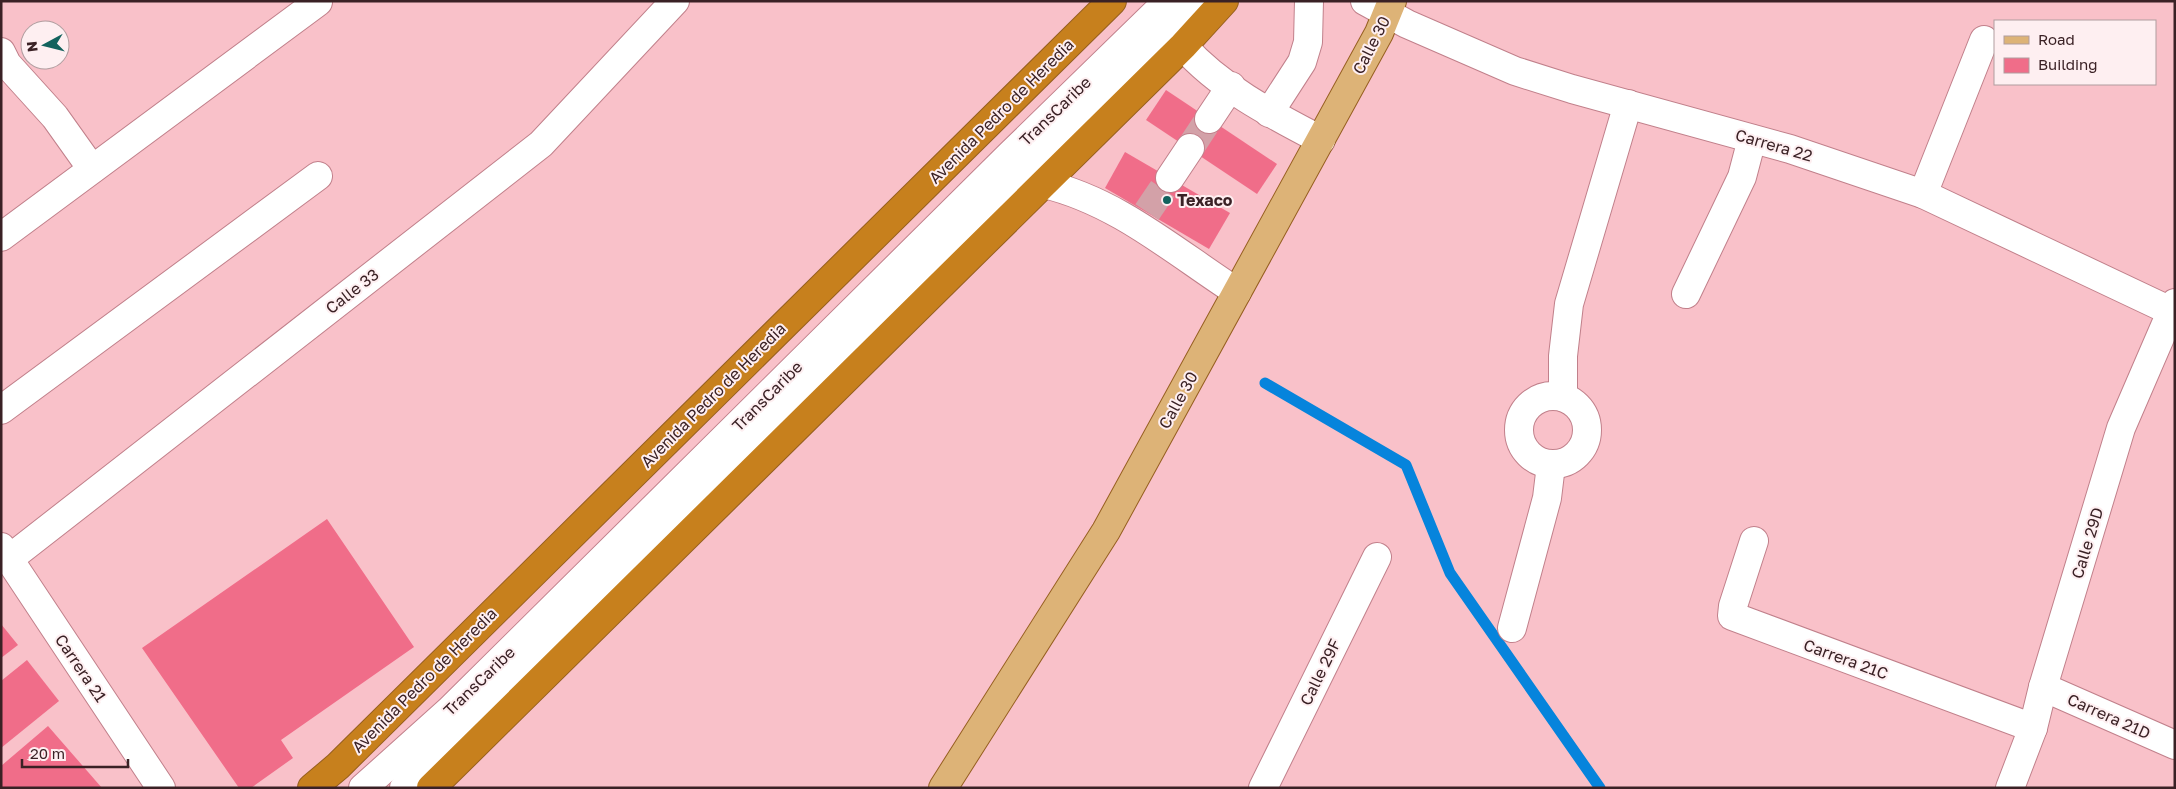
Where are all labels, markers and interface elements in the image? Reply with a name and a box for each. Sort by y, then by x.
street label: Calle 30 [1348,13,1394,77]
north arrow [20,20,70,70]
legend [1994,20,2156,85]
text: Road [2038,30,2075,48]
street label: Avenida Pedro de Heredia [924,34,1078,188]
text: N [23,40,41,53]
text: Building [2038,55,2098,73]
street label: TransCaribe [1015,72,1095,150]
street label: Carrera 22 [1733,124,1815,166]
place label: Texaco [1177,190,1233,210]
marker: Texaco [1161,194,1173,206]
street label: Calle 33 [321,264,383,318]
street label: Avenida Pedro de Heredia [636,318,790,472]
street label: TransCaribe [728,357,806,435]
street label: Calle 30 [1154,368,1202,432]
street label: Calle 29D [2067,505,2107,581]
street label: Avenida Pedro de Heredia [347,603,501,757]
street label: Carrera 21 [51,630,111,706]
street label: Carrera 21C [1801,634,1891,684]
street label: Calle 29F [1295,635,1345,709]
street label: TransCaribe [439,642,519,720]
street label: Carrera 21D [2064,689,2154,743]
scale bar [22,736,129,768]
text: 20 m [30,744,65,762]

